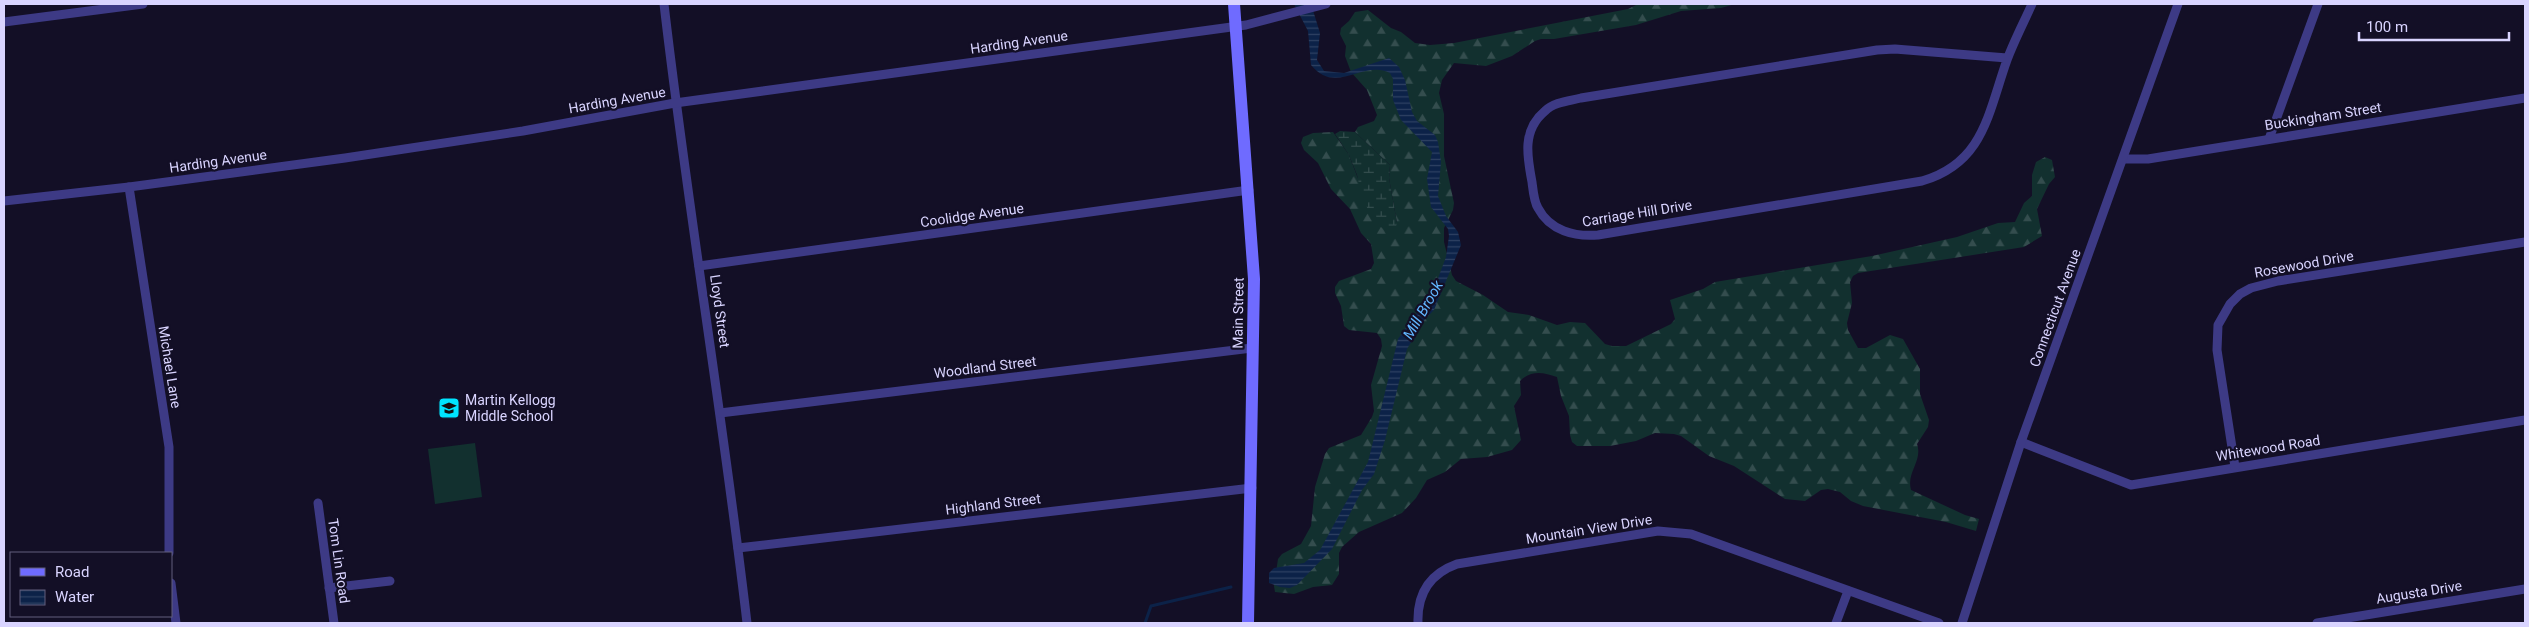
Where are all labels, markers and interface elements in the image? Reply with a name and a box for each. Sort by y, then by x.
scale bar [2359,10,2509,42]
text: 100 m [2366,18,2408,36]
street label: Harding Avenue [969,27,1069,57]
street label: Harding Avenue [567,84,667,116]
street label: Buckingham Street [2264,99,2383,133]
street label: Harding Avenue [168,146,268,176]
street label: Carriage Hill Drive [1581,196,1693,230]
street label: Coolidge Avenue [919,200,1025,230]
street label: Connecticut Avenue [2026,247,2084,369]
street label: Rosewood Drive [2253,247,2355,281]
street label: Lloyd Street [707,273,733,349]
street label: Main Street [1229,277,1247,349]
water label: Mill Brook [1399,277,1447,343]
street label: Michael Lane [156,325,184,409]
street label: Woodland Street [933,353,1038,381]
place label: Martin Kellogg Middle School [465,392,556,424]
school or university icon: Martin Kellogg Middle School [437,396,461,420]
street label: Whitewood Road [2215,432,2321,464]
street label: Highland Street [944,490,1042,518]
street label: Mountain View Drive [1525,511,1653,547]
street label: Tom Lin Road [325,517,353,605]
legend [10,552,172,617]
text: Road [55,563,89,581]
street label: Augusta Drive [2375,577,2463,607]
text: Water [55,588,94,606]

